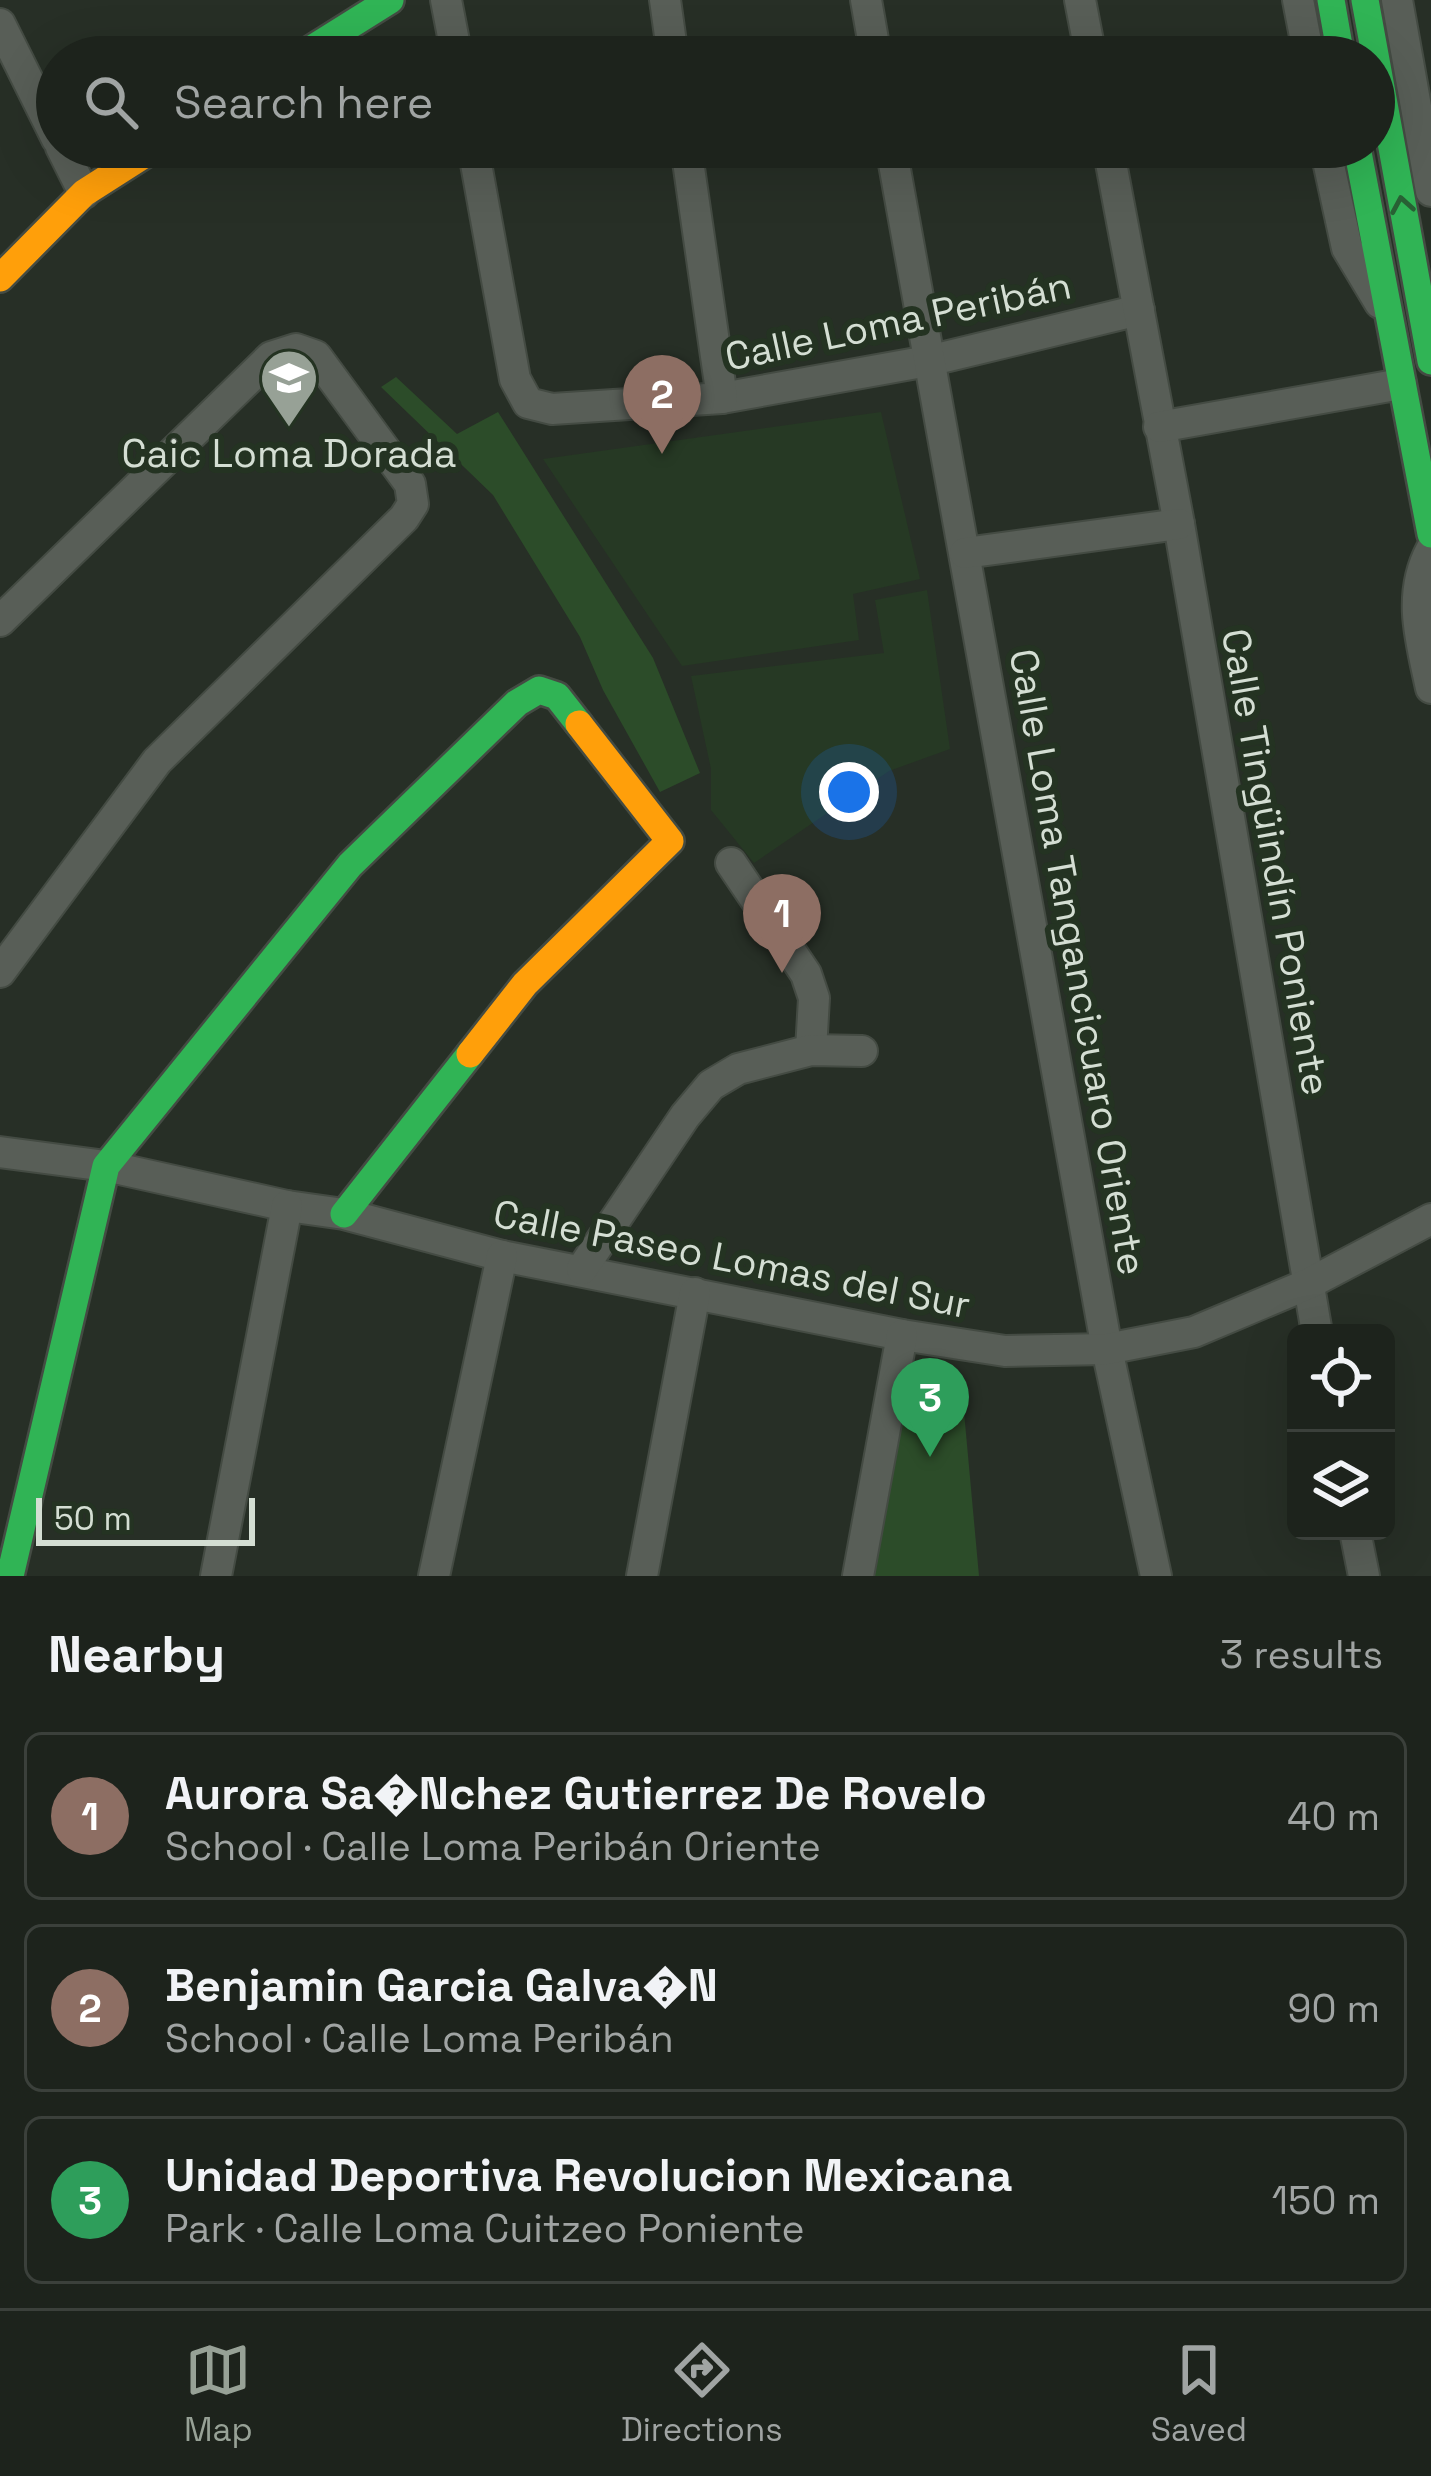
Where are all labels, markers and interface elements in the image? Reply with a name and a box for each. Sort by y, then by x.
search box [36,36,1395,168]
icon: search [78,69,144,135]
text: Search here [174,74,433,131]
one-way arrow [1391,195,1416,215]
street label: Calle Loma Peribán [720,260,1076,382]
school or university icon: Caic Loma Dorada [258,347,320,429]
pin: 2 [623,355,701,454]
place label: Caic Loma Dorada [121,429,457,478]
street label: Calle Tingüindín Poniente [1211,625,1341,1099]
street label: Calle Loma Tangancicuaro Oriente [999,645,1157,1279]
your location [819,762,879,822]
pin: 1 [743,874,821,973]
street label: Calle Paseo Lomas del Sur [489,1189,975,1329]
map controls [1287,1324,1395,1540]
button: locate [1287,1324,1395,1432]
pin: 3 [891,1358,969,1457]
button: layers [1287,1432,1395,1540]
scale bar [36,1492,255,1545]
text: 50 m [54,1498,132,1540]
text: Nearby [48,1622,225,1687]
text: 3 results [1220,1630,1383,1679]
text: Aurora Sa�Nchez Gutierrez De Rovelo [165,1765,987,1822]
text: 1 [81,1792,99,1841]
text: 40 m [1287,1792,1380,1841]
text: School · Calle Loma Peribán Oriente [165,1822,821,1871]
text: Benjamin Garcia Galva�N [165,1957,718,2014]
text: 2 [78,1984,102,2033]
text: 90 m [1288,1984,1380,2033]
text: School · Calle Loma Peribán [165,2014,674,2063]
text: Unidad Deportiva Revolucion Mexicana [165,2147,1012,2204]
text: 3 [78,2176,102,2225]
text: 150 m [1272,2176,1380,2225]
text: Park · Calle Loma Cuitzeo Poniente [165,2204,805,2253]
tab: Map [184,2337,253,2451]
tab: Directions [621,2337,783,2451]
tab: Saved [1151,2337,1247,2451]

